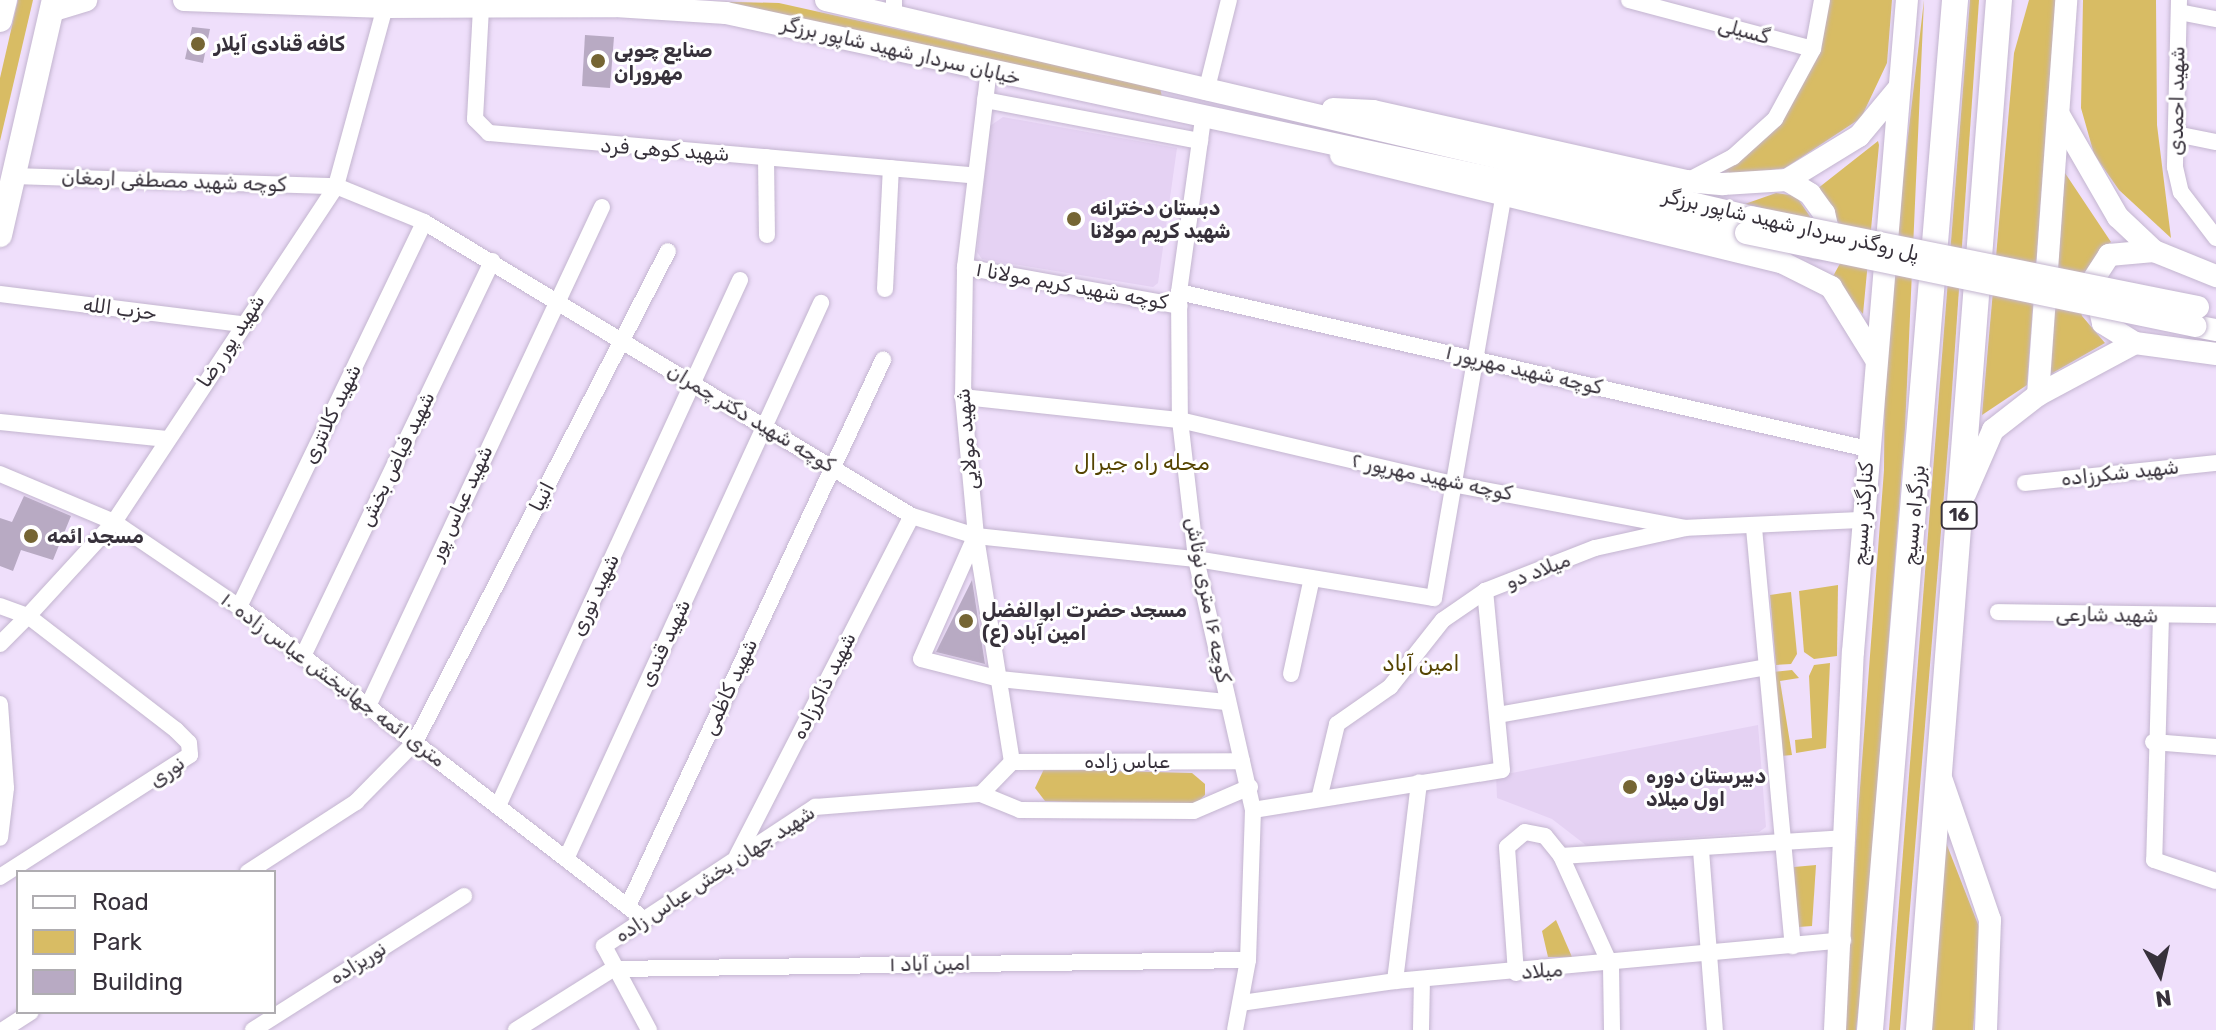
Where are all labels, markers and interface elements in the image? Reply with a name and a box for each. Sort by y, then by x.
street label: خیابان سردار شهید شاپور برزگر [779,12,1023,90]
street label: گسیلی [1716,13,1772,49]
place label: کافه قنادی آیلار [214,32,345,56]
marker: کافه قنادی آیلار [189,35,207,53]
place label: صنایع چوبی مهروران [614,38,712,85]
street label: شهید احمدی [2164,46,2190,156]
marker: صنایع چوبی مهروران [589,52,607,70]
street label: شهید کوهی فرد [600,134,730,166]
street label: کوچه شهید مصطفی ارمغان [61,165,287,197]
street label: پل روگذر سردار شهید شاپور برزگر [1660,184,1922,266]
place label: دبستان دخترانه شهید کریم مولانا [1090,196,1231,243]
marker: دبستان دخترانه شهید کریم مولانا [1065,210,1083,228]
street label: کوچه شهید کریم مولانا ۱ [974,257,1170,315]
street label: شهید پور رضا [192,290,270,392]
street label: حزب الله [82,293,158,325]
street label: کوچه شهید مهرپور ۱ [1443,340,1605,400]
street label: کوچه شهید دکتر چمران [663,359,839,477]
street label: شهید کلانتری [298,360,366,468]
street label: شهید مولایی [951,387,983,491]
street label: شهید فیاض بخش [354,388,440,530]
street label: شهید عباس پور [424,442,498,564]
street label: کوچه شهید مهرپور ۲ [1349,448,1515,506]
district label: محله راه جیرال [1074,450,1210,476]
street label: شهید شکرزاده [2060,455,2180,491]
street label: کنارگذر بسیج [1847,462,1879,566]
street label: بزرگراه بسیج [1898,464,1930,566]
street label: انبیا [525,478,559,516]
road number: 16 [1939,501,1979,529]
street label: کوچه ۱۶ متری نوتاش [1180,515,1236,685]
place label: مسجد ائمه [47,524,144,548]
marker: مسجد ائمه [22,527,40,545]
street label: میلاد دو [1502,548,1574,594]
street label: شهید نوری [566,550,624,640]
street label: ۱۰ متری ائمه جهانبخش عباس زاده [216,588,450,772]
street label: شهید قندی [634,595,696,691]
place label: مسجد حضرت ابوالفضل (ع) امین آباد [982,598,1187,645]
street label: شهید شارعی [2055,602,2159,628]
marker: مسجد حضرت ابوالفضل (ع) امین آباد [957,612,975,630]
street label: شهید ذاکرزاده [787,628,861,744]
street label: شهید کاظمی [697,635,763,739]
district label: امین آباد [1382,651,1460,677]
street label: عباس زاده [1084,749,1170,773]
street label: نوری [145,751,189,793]
place label: دبیرستان دوره اول میلاد [1646,764,1766,811]
marker: دبیرستان دوره اول میلاد [1621,778,1639,796]
street label: شهید جهان بخش عباس زاده [611,800,819,948]
legend [16,870,276,1014]
text: Road [92,888,149,916]
text: Park [92,928,142,956]
north arrow [2120,934,2200,1014]
street label: نوریزاده [325,936,391,990]
street label: ۱ امین آباد [889,951,971,977]
street label: میلاد [1520,958,1564,984]
text: Building [92,968,183,996]
text: N [2154,984,2173,1013]

